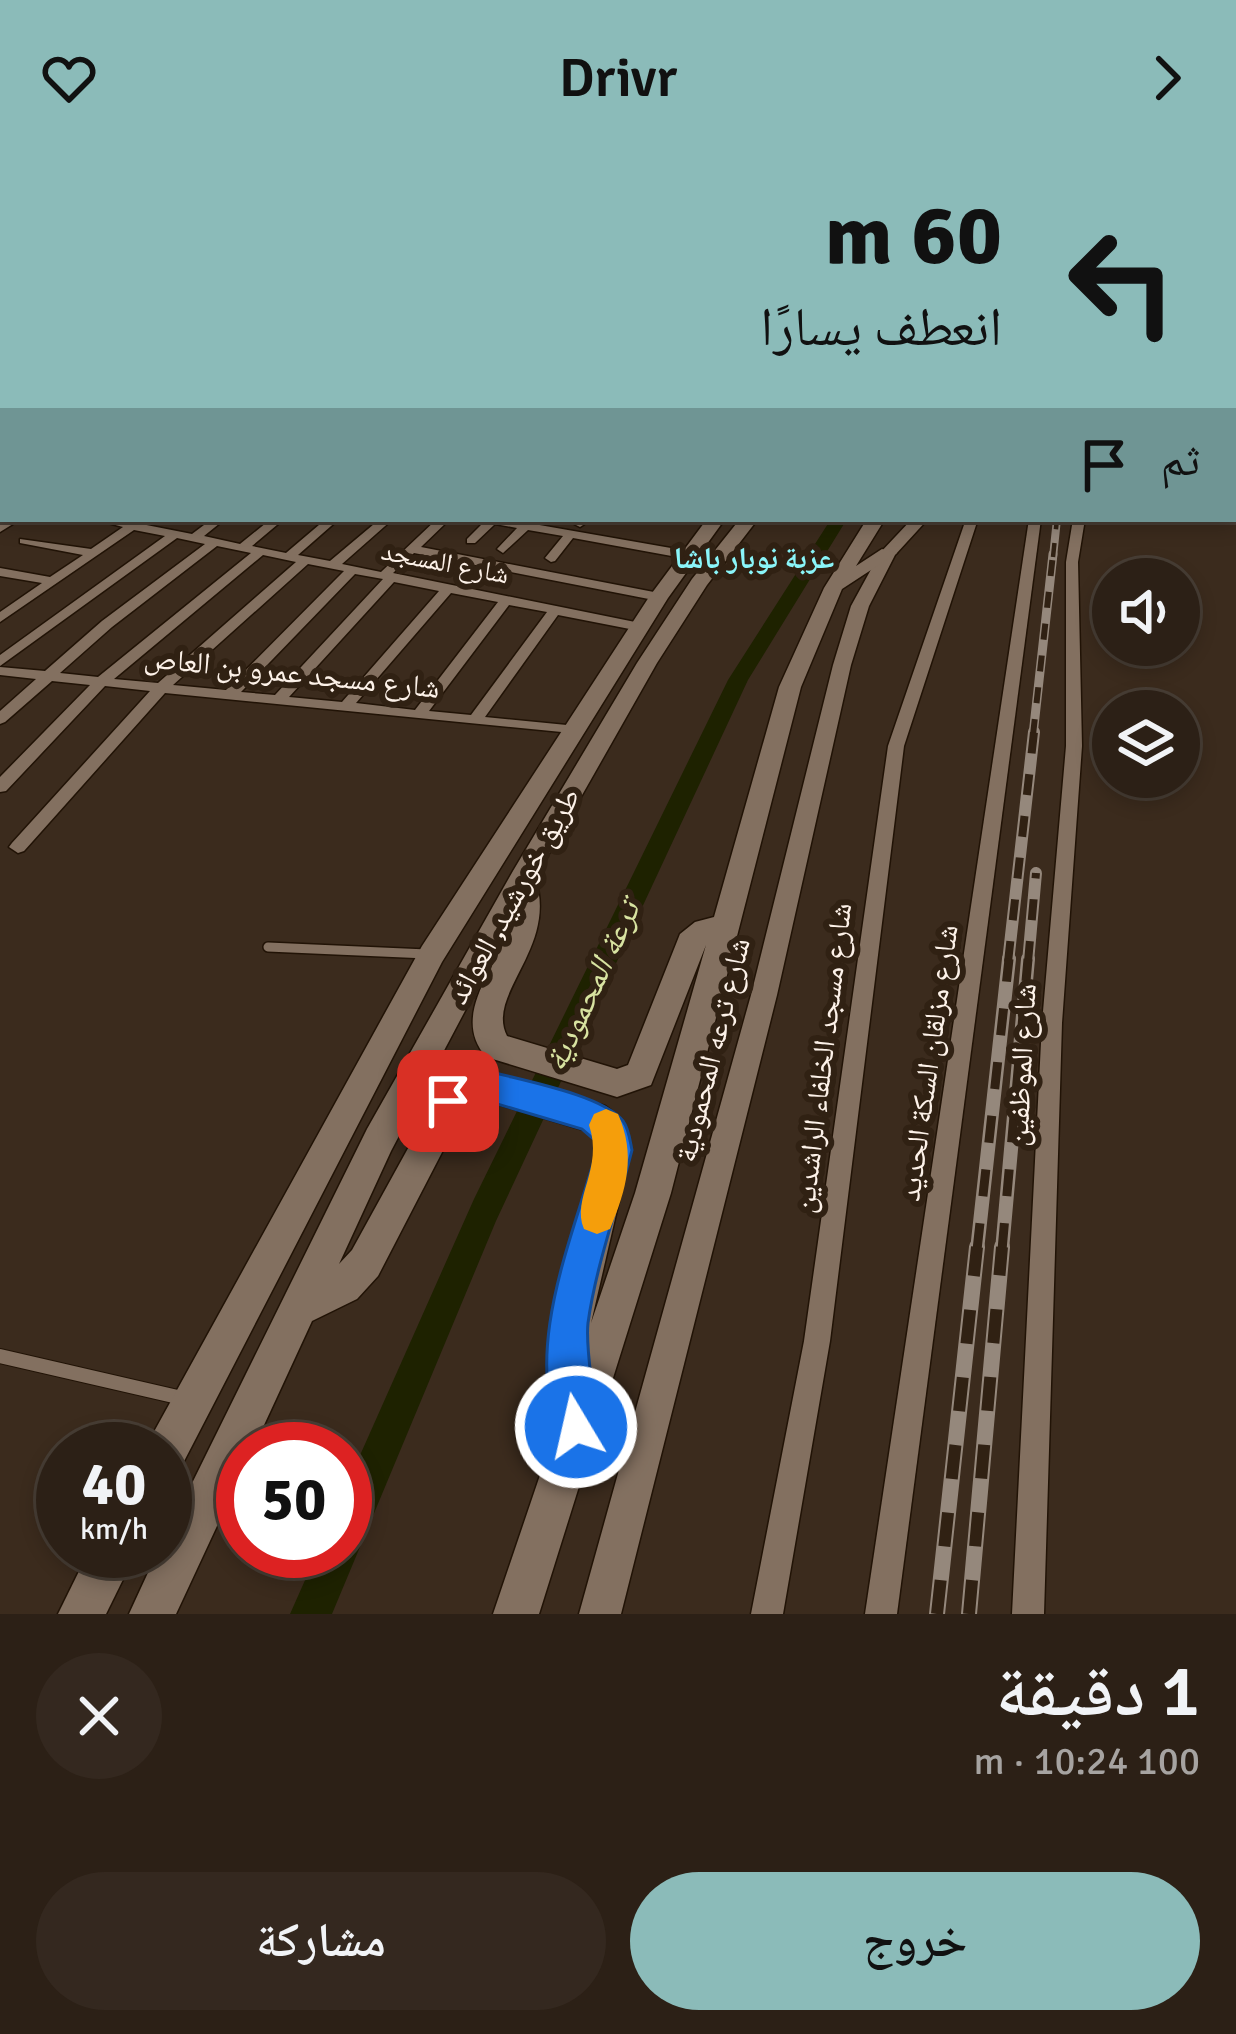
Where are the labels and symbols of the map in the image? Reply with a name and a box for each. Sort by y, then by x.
street label: شارع المسجد [378,534,512,592]
district label: عزبة نوبار باشا [674,540,834,577]
street label: شارع مسجد عمرو بن العاص [142,639,442,707]
street label: طريق خورشيد, العوائد [439,781,589,1011]
water label: ترعة المحمودية [535,889,652,1078]
street label: شارع مسجد الخلفاء الراشدين [786,901,860,1215]
street label: شارع مزلقان السكة الحديد [891,922,967,1204]
street label: شارع ترعه المحمودية [667,934,759,1166]
street label: شارع الموظفين [999,982,1045,1148]
pin [397,1050,499,1152]
position arrow [513,1364,639,1490]
speed limit sign: 50 [216,1422,372,1578]

